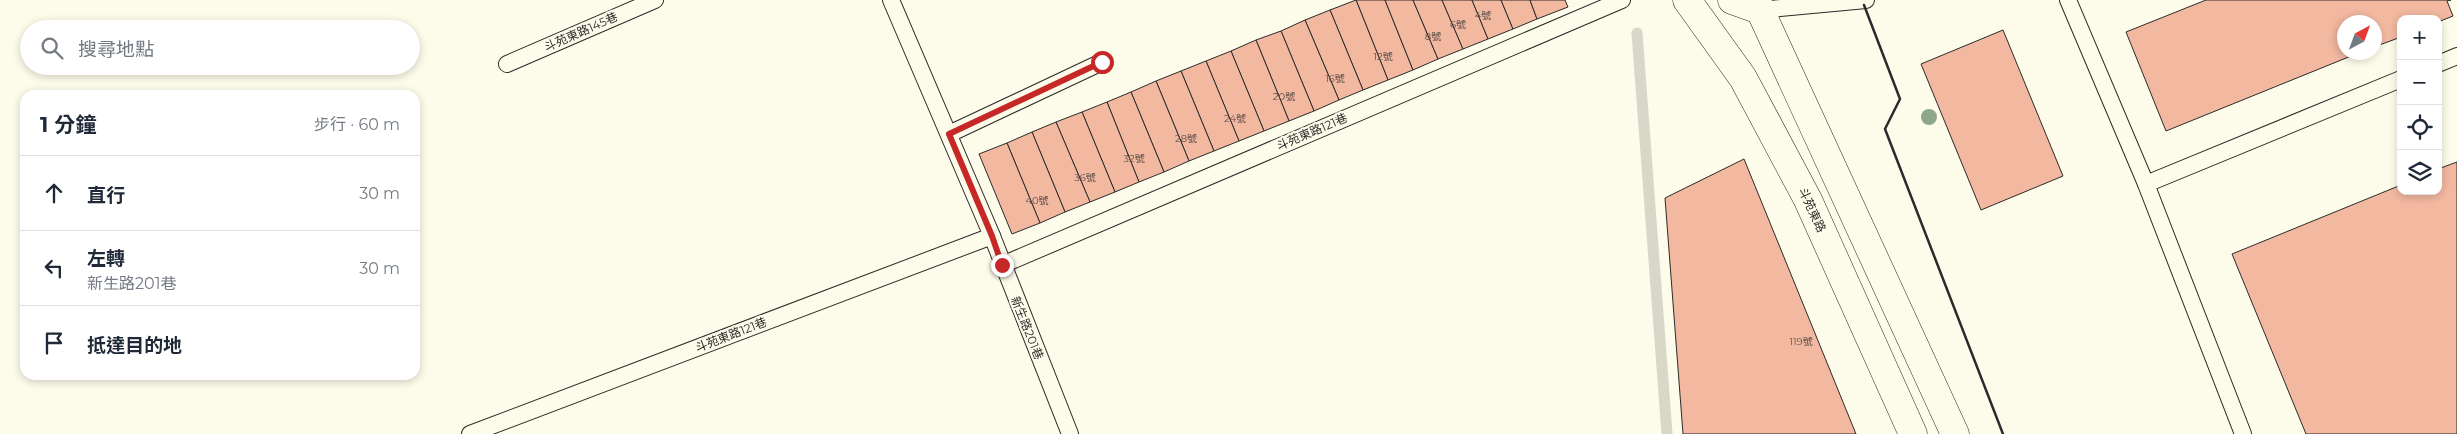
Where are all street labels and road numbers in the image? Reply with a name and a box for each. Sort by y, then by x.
street label: 斗苑東路145巷 [542,9,620,54]
street label: 斗苑東路121巷 [1274,110,1349,153]
street label: 斗苑東路 [1796,185,1829,235]
street label: 新生路201巷 [1008,294,1047,362]
street label: 斗苑東路121巷 [693,314,769,355]

